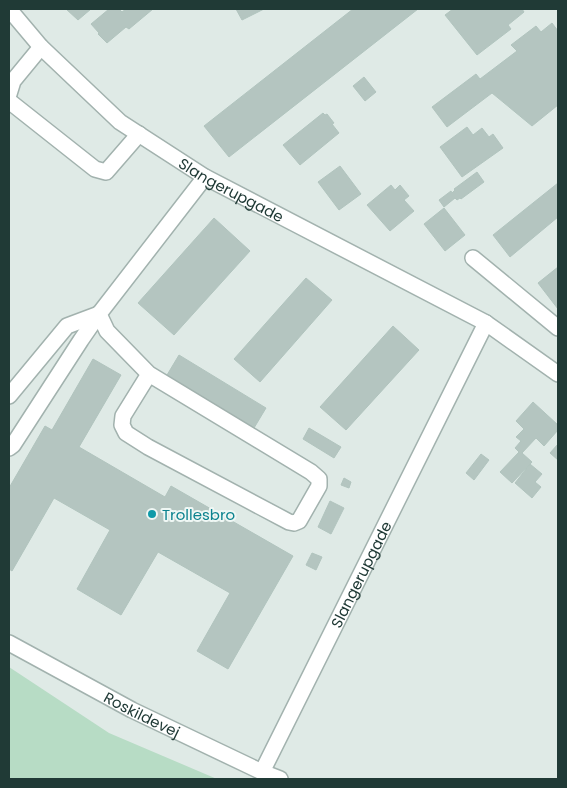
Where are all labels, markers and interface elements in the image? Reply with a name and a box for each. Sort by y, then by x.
street label: Slangerupgade [175,152,288,227]
place label: Trollesbro [162,504,235,525]
marker: Trollesbro [146,508,158,520]
street label: Slangerupgade [325,517,396,631]
street label: Roskildevej [100,686,184,742]

